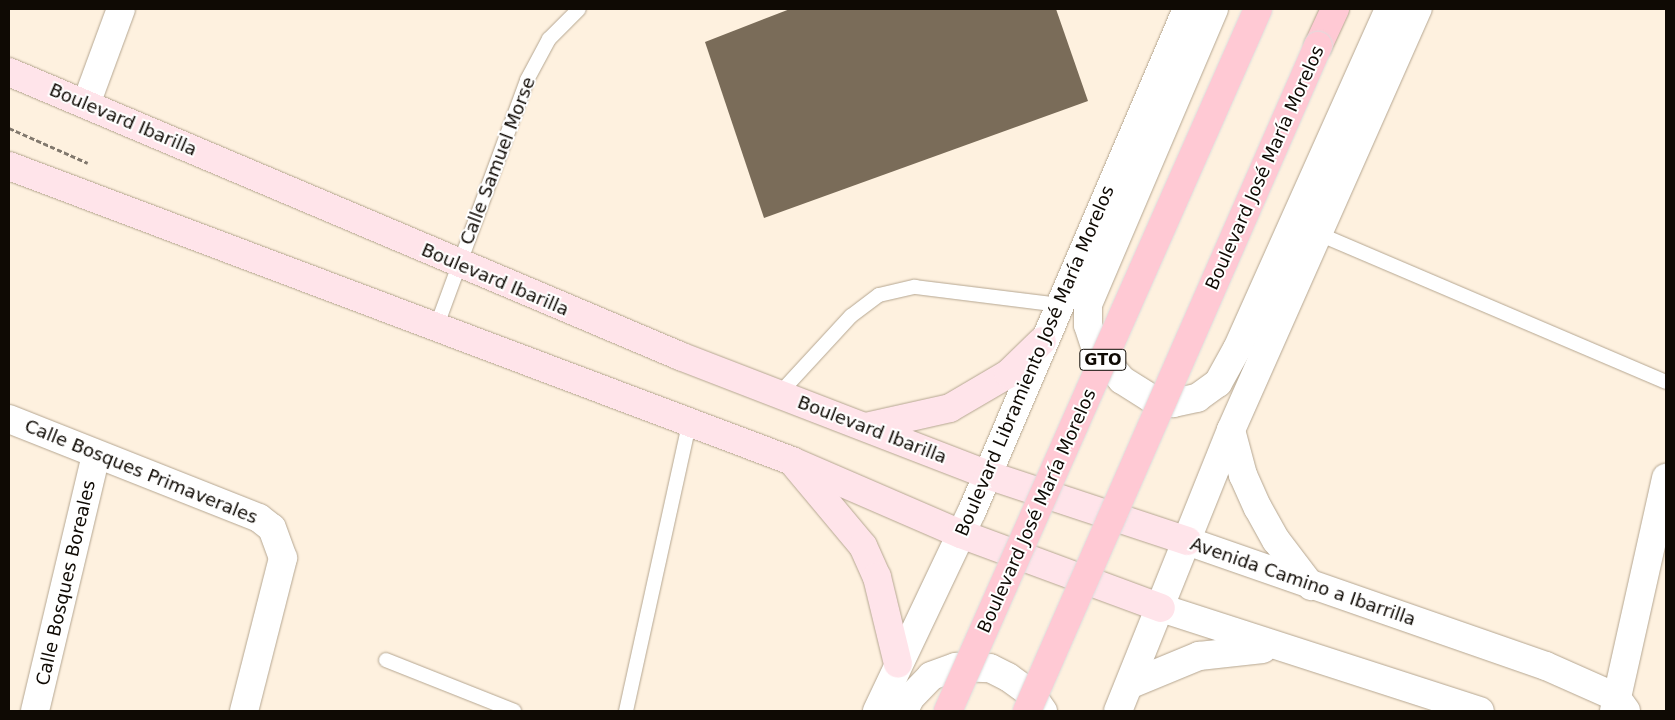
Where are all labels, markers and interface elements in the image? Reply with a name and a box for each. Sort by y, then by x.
street label: Boulevard José María Morelos [1201,43,1329,293]
street label: Calle Samuel Morse [456,74,540,248]
street label: Boulevard Ibarilla [46,79,200,161]
street label: Boulevard Libramiento José María Morelos [951,182,1119,540]
street label: Boulevard Ibarilla [418,239,572,321]
road number: GTO [1079,346,1127,374]
street label: Boulevard José María Morelos [973,386,1101,636]
street label: Boulevard Ibarilla [794,392,950,468]
street label: Calle Bosques Primaverales [21,415,261,529]
street label: Calle Bosques Boreales [32,478,100,688]
street label: Avenida Camino a Ibarrilla [1187,533,1419,631]

